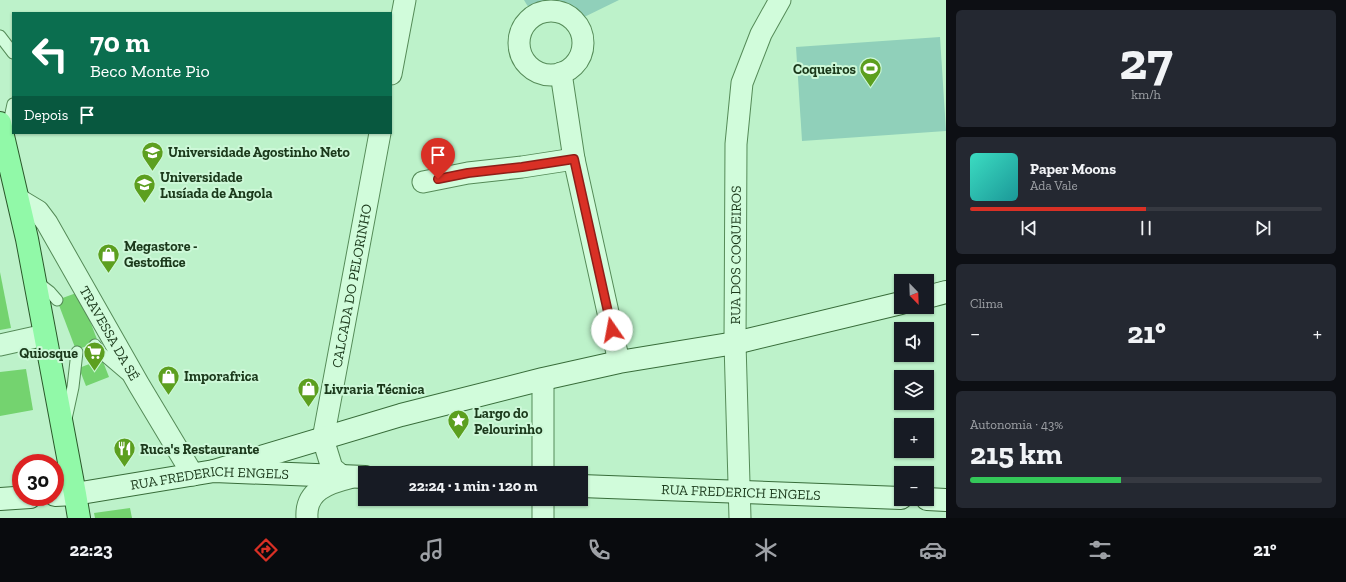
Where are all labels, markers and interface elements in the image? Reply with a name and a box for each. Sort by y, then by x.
text: 70 m [90,26,150,59]
icon: left [24,28,76,80]
text: 27 [1119,30,1173,92]
sports icon: Coqueiros [858,56,884,89]
text: Beco Monte Pio [90,60,210,82]
place label: Coqueiros [793,61,857,78]
text: km/h [1131,87,1161,102]
icon: arrive [76,104,98,126]
text: Depois [24,106,68,124]
pin [421,138,455,179]
school or university icon: Universidade Agostinho Neto [139,139,165,172]
place label: Universidade Agostinho Neto [168,144,351,161]
icon: arrive [427,144,449,166]
text: Paper Moons [1030,160,1116,178]
place label: Universidade Lusíada de Angola [160,169,273,202]
school or university icon: Universidade Lusíada de Angola [132,172,158,205]
text: Ada Vale [1030,178,1078,193]
street label: RUA DOS COQUEIROS [727,186,744,325]
street label: CALCADA DO PELORINHO [328,202,375,369]
icon: previous [1018,217,1040,239]
icon: pause [1135,217,1157,239]
icon: next [1252,217,1274,239]
place label: Megastore - Gestoffice [124,238,198,271]
shop icon: Megastore - Gestoffice [96,241,122,274]
north arrow [894,274,934,314]
map controls [894,274,934,506]
street label: TRAVESSA DA SÉ [76,283,143,384]
text: Clima [970,296,1003,311]
position arrow [591,309,633,351]
text: 21° [1127,315,1166,351]
text: − [970,320,980,347]
text: + [1313,320,1322,347]
button: sound [894,322,934,362]
supermarket icon: Quiosque [81,340,107,373]
place label: Quiosque [19,345,78,362]
shop icon: Imporafrica [156,363,182,396]
place label: Imporafrica [184,368,259,385]
button: layers [894,370,934,410]
shop icon: Livraria Técnica [296,376,322,409]
place label: Livraria Técnica [324,381,425,398]
place label: Largo do Pelourinho [474,405,543,438]
place icon: Largo do Pelourinho [445,408,471,441]
text: Autonomia · 43% [970,417,1063,432]
button: + [894,418,934,458]
restaurant icon: Ruca's Restaurante [112,436,138,469]
text: 215 km [970,436,1062,472]
place label: Ruca's Restaurante [140,441,260,458]
speed limit sign: 30 [12,454,64,506]
street label: RUA FREDERICH ENGELS [129,463,289,493]
button: − [894,466,934,506]
text: 22:24 · 1 min · 120 m [409,477,537,495]
street label: RUA FREDERICH ENGELS [661,481,821,503]
icon: directions [252,536,280,564]
icon: music [418,536,446,564]
icon: phone [585,536,613,564]
icon: climate [752,536,780,564]
icon: car [919,536,947,564]
icon: filters [1086,536,1114,564]
text: 22:23 [69,539,113,561]
text: 21° [1253,539,1276,561]

